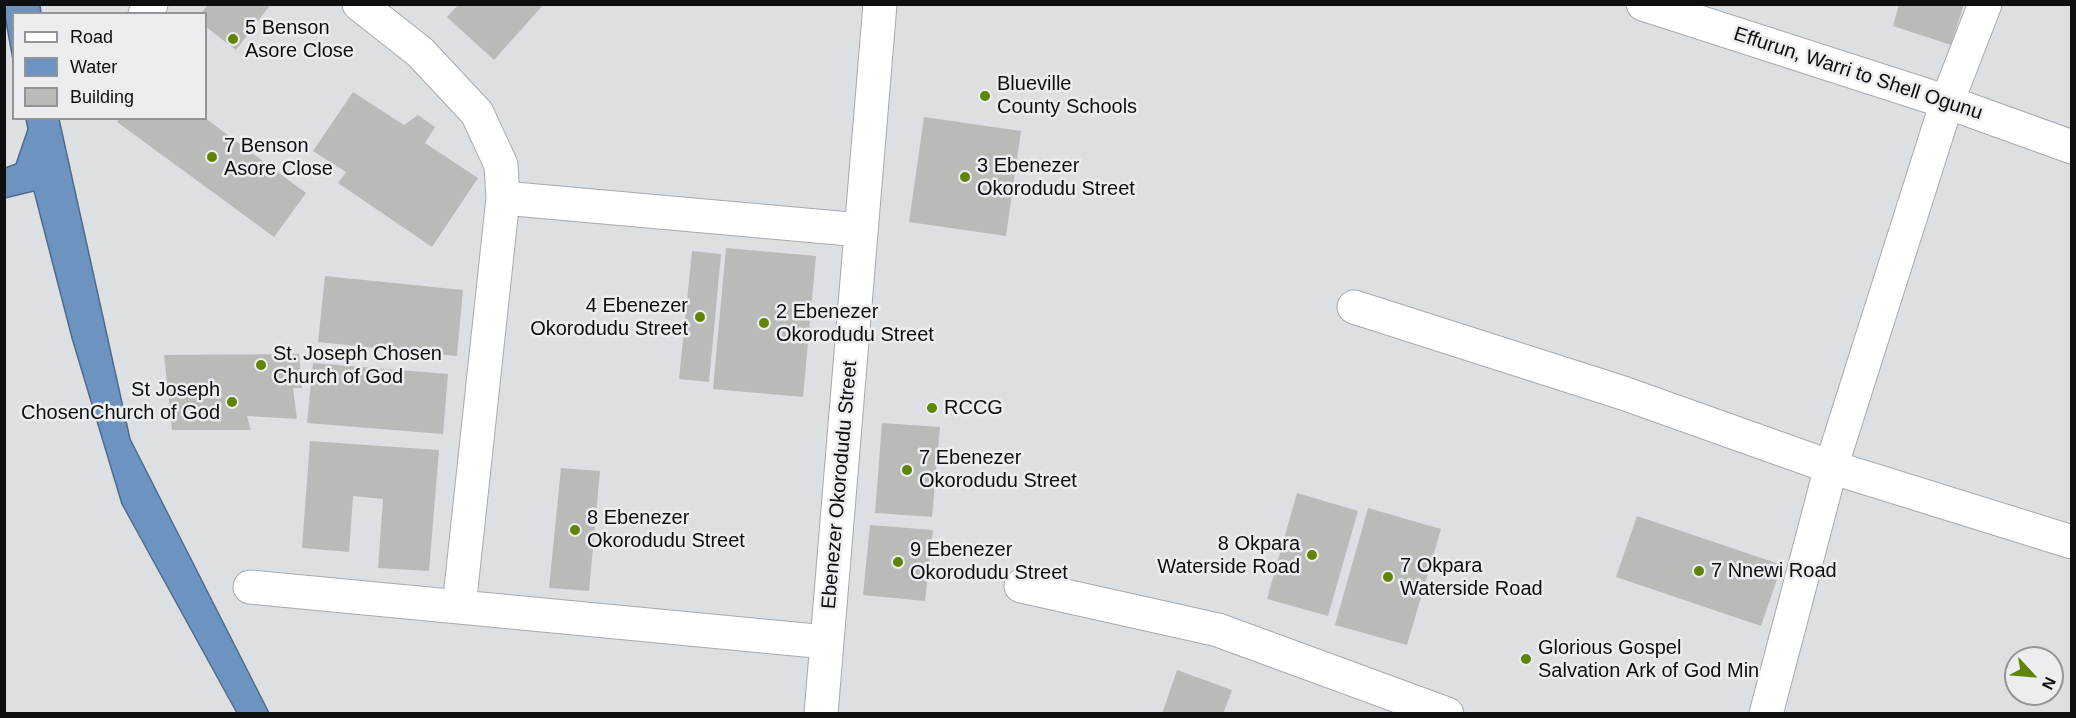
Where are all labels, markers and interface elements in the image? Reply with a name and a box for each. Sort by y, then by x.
legend [12,12,207,120]
place label: 5 Benson Asore Close [245,16,354,63]
street label: Effurun, Warri to Shell Ogunu [1731,22,1985,126]
text: Road [70,27,113,47]
marker: 5 Benson Asore Close [226,32,240,46]
text: Water [70,57,117,77]
place label: Blueville County Schools [997,72,1137,119]
text: Building [70,87,134,107]
marker: Blueville County Schools [978,89,992,103]
place label: 7 Benson Asore Close [224,134,333,181]
marker: 7 Benson Asore Close [205,150,219,164]
place label: 3 Ebenezer Okorodudu Street [977,154,1135,201]
marker: 3 Ebenezer Okorodudu Street [958,170,972,184]
place label: 4 Ebenezer Okorodudu Street [530,294,688,341]
place label: 2 Ebenezer Okorodudu Street [776,300,934,347]
marker: 4 Ebenezer Okorodudu Street [693,310,707,324]
marker: 2 Ebenezer Okorodudu Street [757,316,771,330]
place label: St. Joseph Chosen Church of God [273,342,442,389]
marker: St. Joseph Chosen Church of God [254,358,268,372]
street label: Ebenezer Okorodudu Street [817,360,863,610]
place label: St Joseph ChosenChurch of God [21,378,220,425]
marker: St Joseph ChosenChurch of God [225,395,239,409]
place label: RCCG [944,396,1003,420]
marker: RCCG [925,401,939,415]
place label: 7 Ebenezer Okorodudu Street [919,446,1077,493]
marker: 7 Ebenezer Okorodudu Street [900,463,914,477]
place label: 8 Ebenezer Okorodudu Street [587,506,745,553]
marker: 8 Ebenezer Okorodudu Street [568,523,582,537]
place label: 8 Okpara Waterside Road [1157,532,1300,579]
place label: 9 Ebenezer Okorodudu Street [910,538,1068,585]
marker: 8 Okpara Waterside Road [1305,548,1319,562]
place label: 7 Okpara Waterside Road [1400,554,1543,601]
marker: 9 Ebenezer Okorodudu Street [891,555,905,569]
place label: 7 Nnewi Road [1711,559,1837,583]
marker: 7 Nnewi Road [1692,564,1706,578]
marker: 7 Okpara Waterside Road [1381,570,1395,584]
place label: Glorious Gospel Salvation Ark of God Min [1538,636,1759,683]
north arrow [2004,646,2064,706]
marker: Glorious Gospel Salvation Ark of God Min [1519,652,1533,666]
text: N [2039,674,2059,692]

